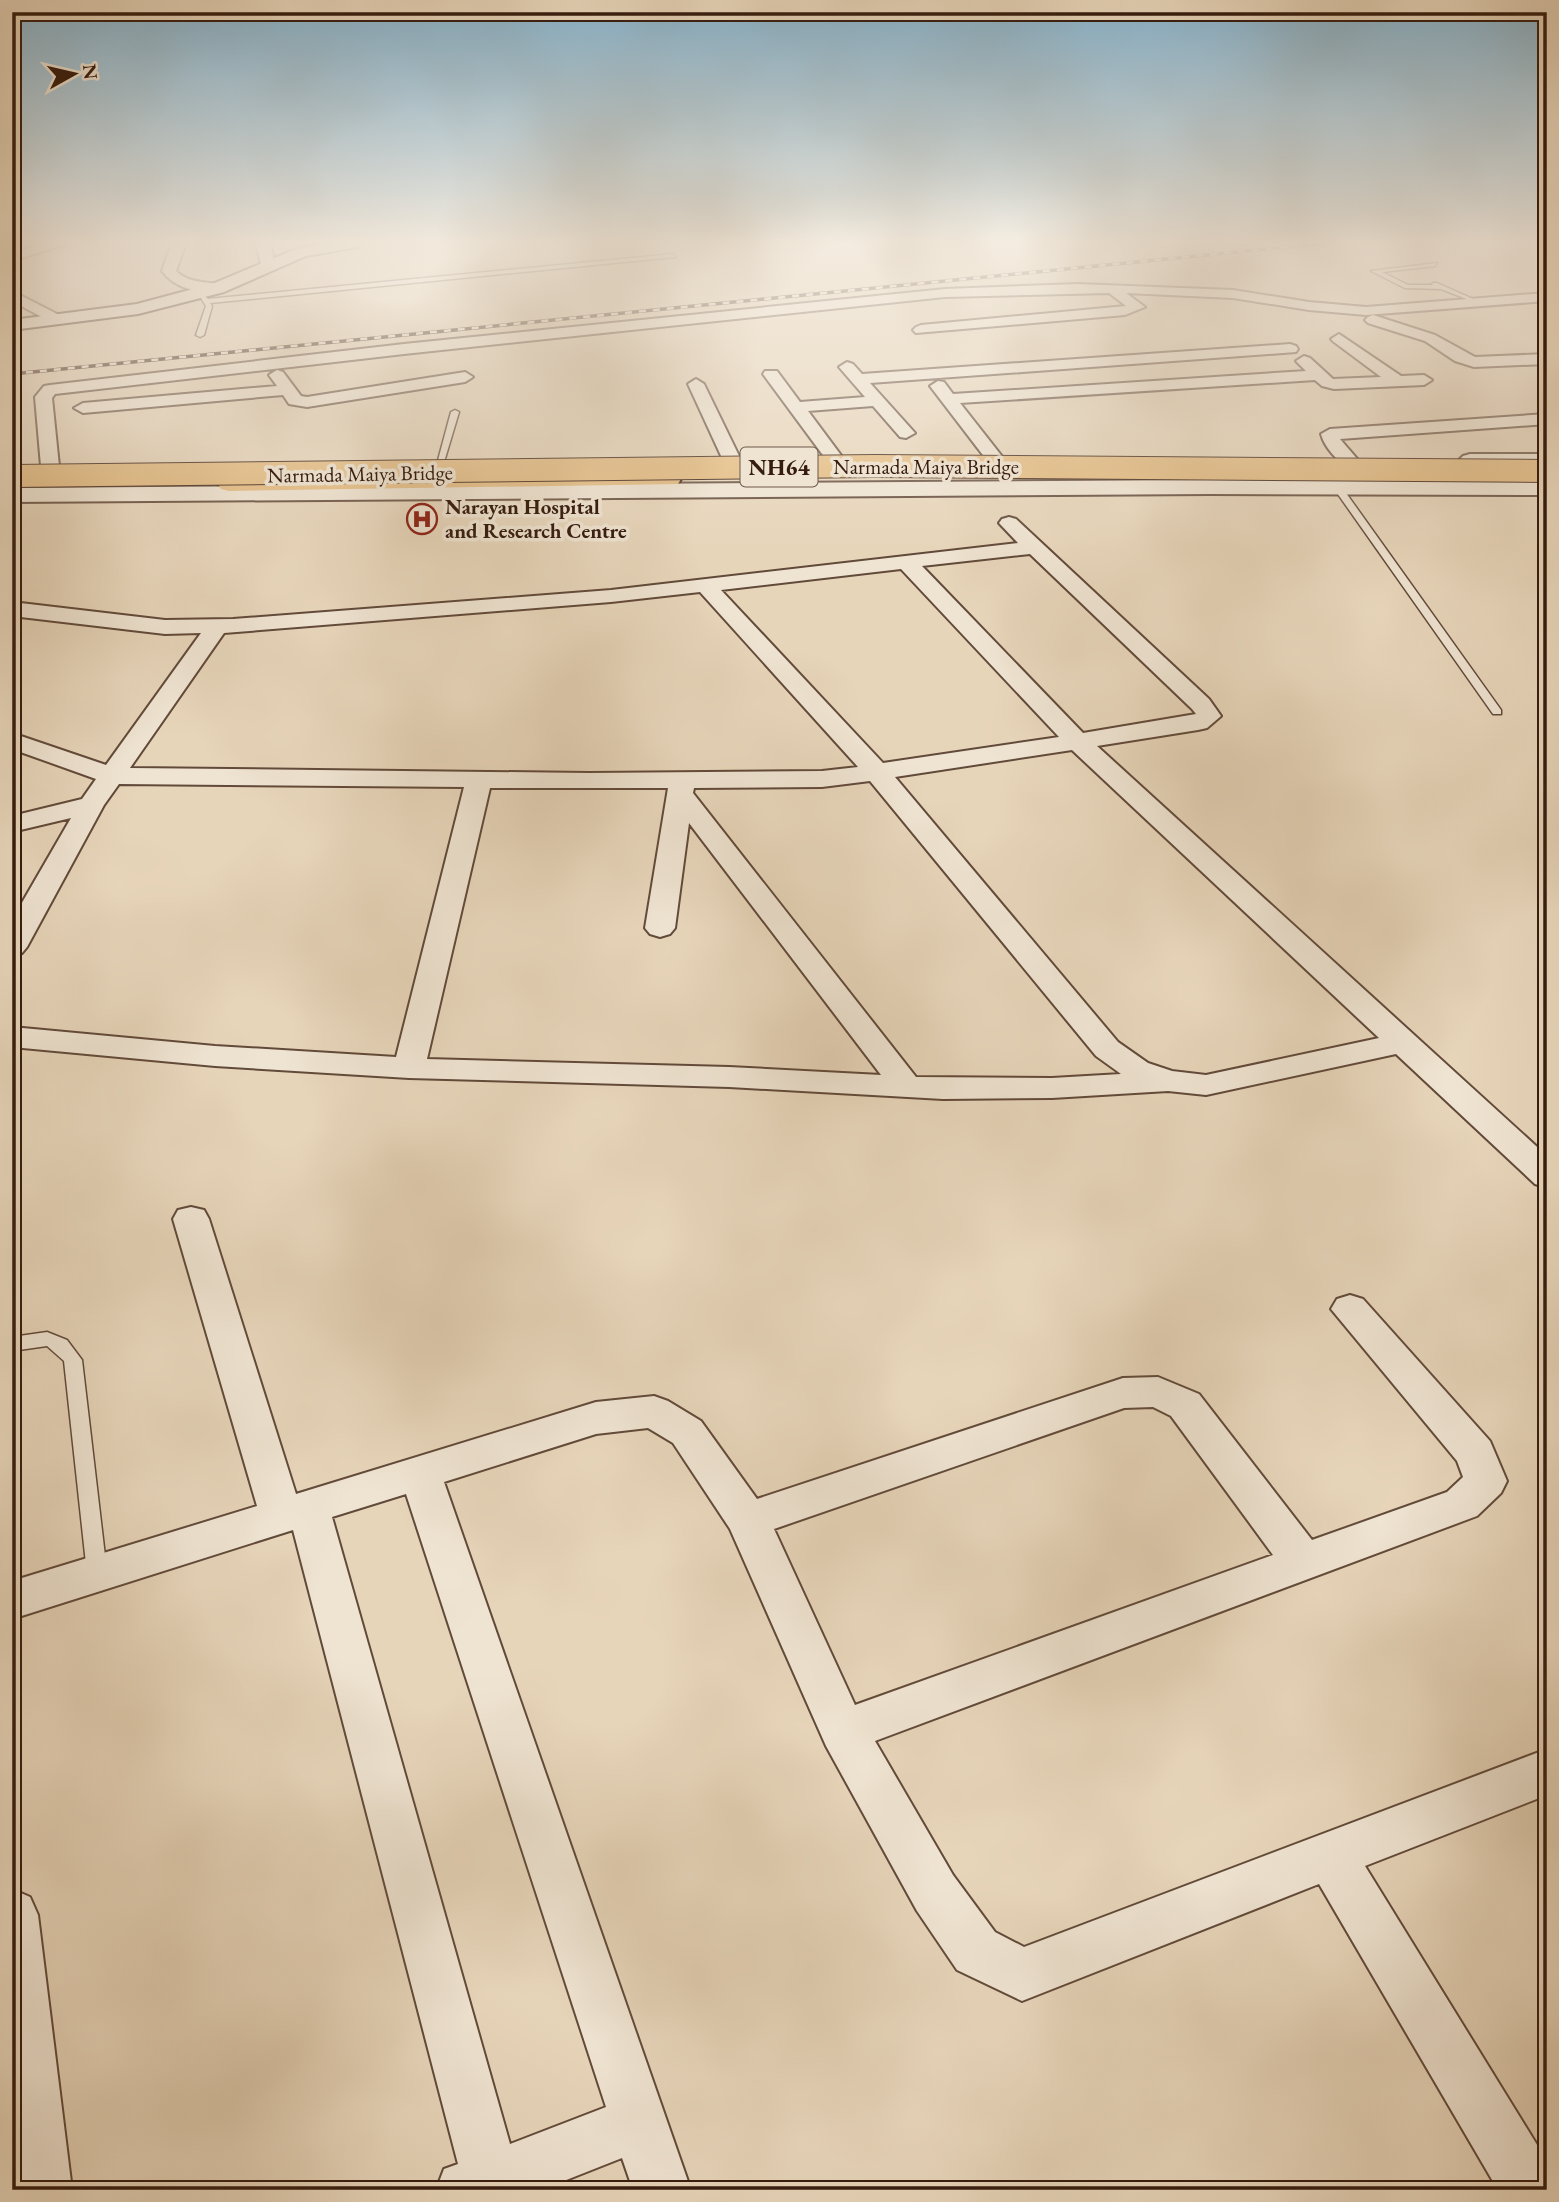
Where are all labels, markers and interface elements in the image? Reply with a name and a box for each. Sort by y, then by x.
north arrow [38,38,108,108]
text: N [77,62,104,82]
road number: NH64 [740,447,818,486]
street label: Narmada Maiya Bridge [833,453,1019,480]
street label: Narmada Maiya Bridge [267,458,453,489]
place label: Narayan Hospital and Research Centre [445,493,627,544]
hospital icon: Narayan Hospital and Research Centre [405,502,439,536]

